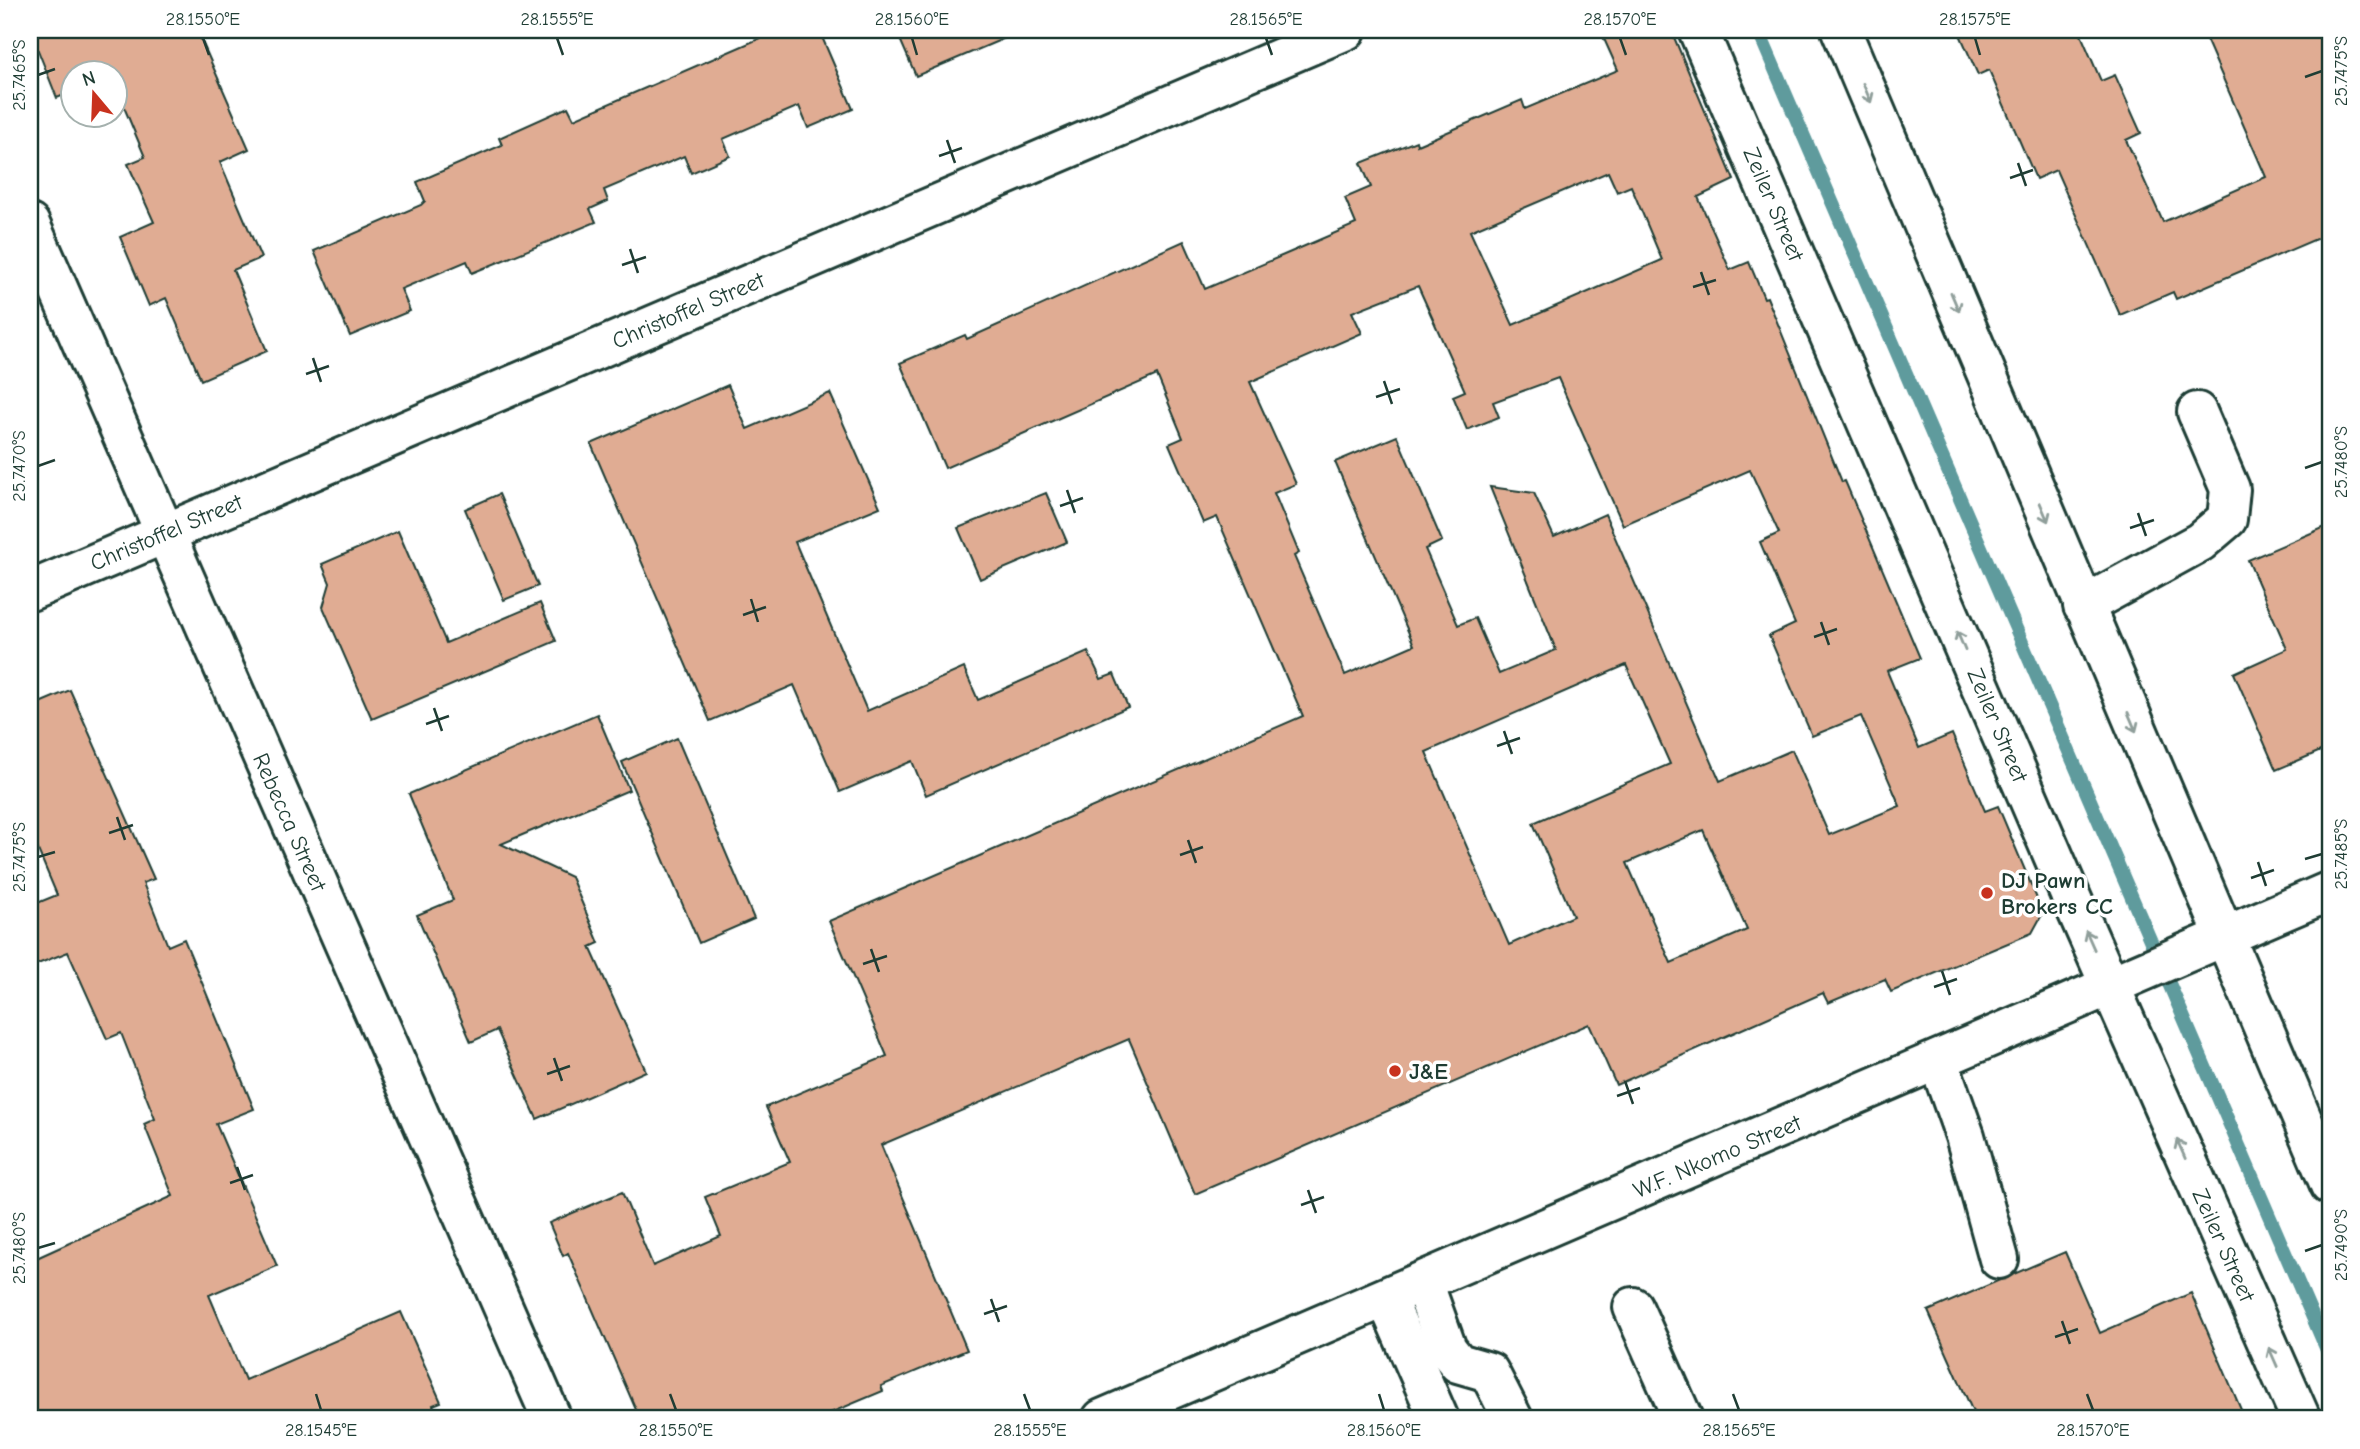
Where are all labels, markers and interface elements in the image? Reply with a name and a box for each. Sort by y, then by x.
text: 28.1550°E [166,9,240,30]
text: 28.1555°E [520,9,594,30]
text: 28.1560°E [875,9,949,30]
text: 28.1565°E [1229,9,1303,30]
text: 28.1570°E [1583,9,1657,30]
text: 28.1575°E [1939,9,2011,30]
text: 25.7475°S [2331,36,2352,106]
text: 25.7465°S [9,39,30,111]
north arrow [60,60,130,130]
text: N [79,66,98,91]
one-way arrow [1861,81,1874,103]
street label: Zeiler Street [1737,143,1810,267]
street label: Christoffel Street [608,266,770,355]
one-way arrow [1950,291,1963,313]
text: 25.7480°S [2331,426,2352,498]
text: 25.7470°S [9,430,30,502]
street label: Christoffel Street [86,488,248,577]
one-way arrow [2038,501,2051,522]
one-way arrow [1954,631,1967,653]
street label: Zeiler Street [1961,664,2034,788]
one-way arrow [2126,710,2139,732]
street label: Rebecca Street [247,749,333,897]
text: 25.7485°S [2331,818,2352,890]
text: 25.7475°S [9,822,30,892]
place label: DJ Pawn Brokers CC [2001,867,2113,920]
marker: DJ Pawn Brokers CC [1979,885,1995,901]
one-way arrow [2083,930,2096,951]
place label: J&E [1409,1058,1448,1085]
marker: J&E [1387,1063,1403,1079]
street label: W.F. Nkomo Street [1629,1108,1806,1204]
one-way arrow [2174,1138,2187,1160]
street label: Zeiler Street [2187,1184,2261,1307]
text: 25.7490°S [2331,1209,2352,1281]
text: 25.7480°S [9,1212,30,1284]
one-way arrow [2266,1347,2279,1368]
text: 28.1545°E [285,1420,357,1441]
text: 28.1550°E [639,1420,713,1441]
text: 28.1555°E [993,1420,1067,1441]
text: 28.1560°E [1347,1420,1421,1441]
text: 28.1565°E [1702,1420,1776,1441]
text: 28.1570°E [2056,1420,2130,1441]

